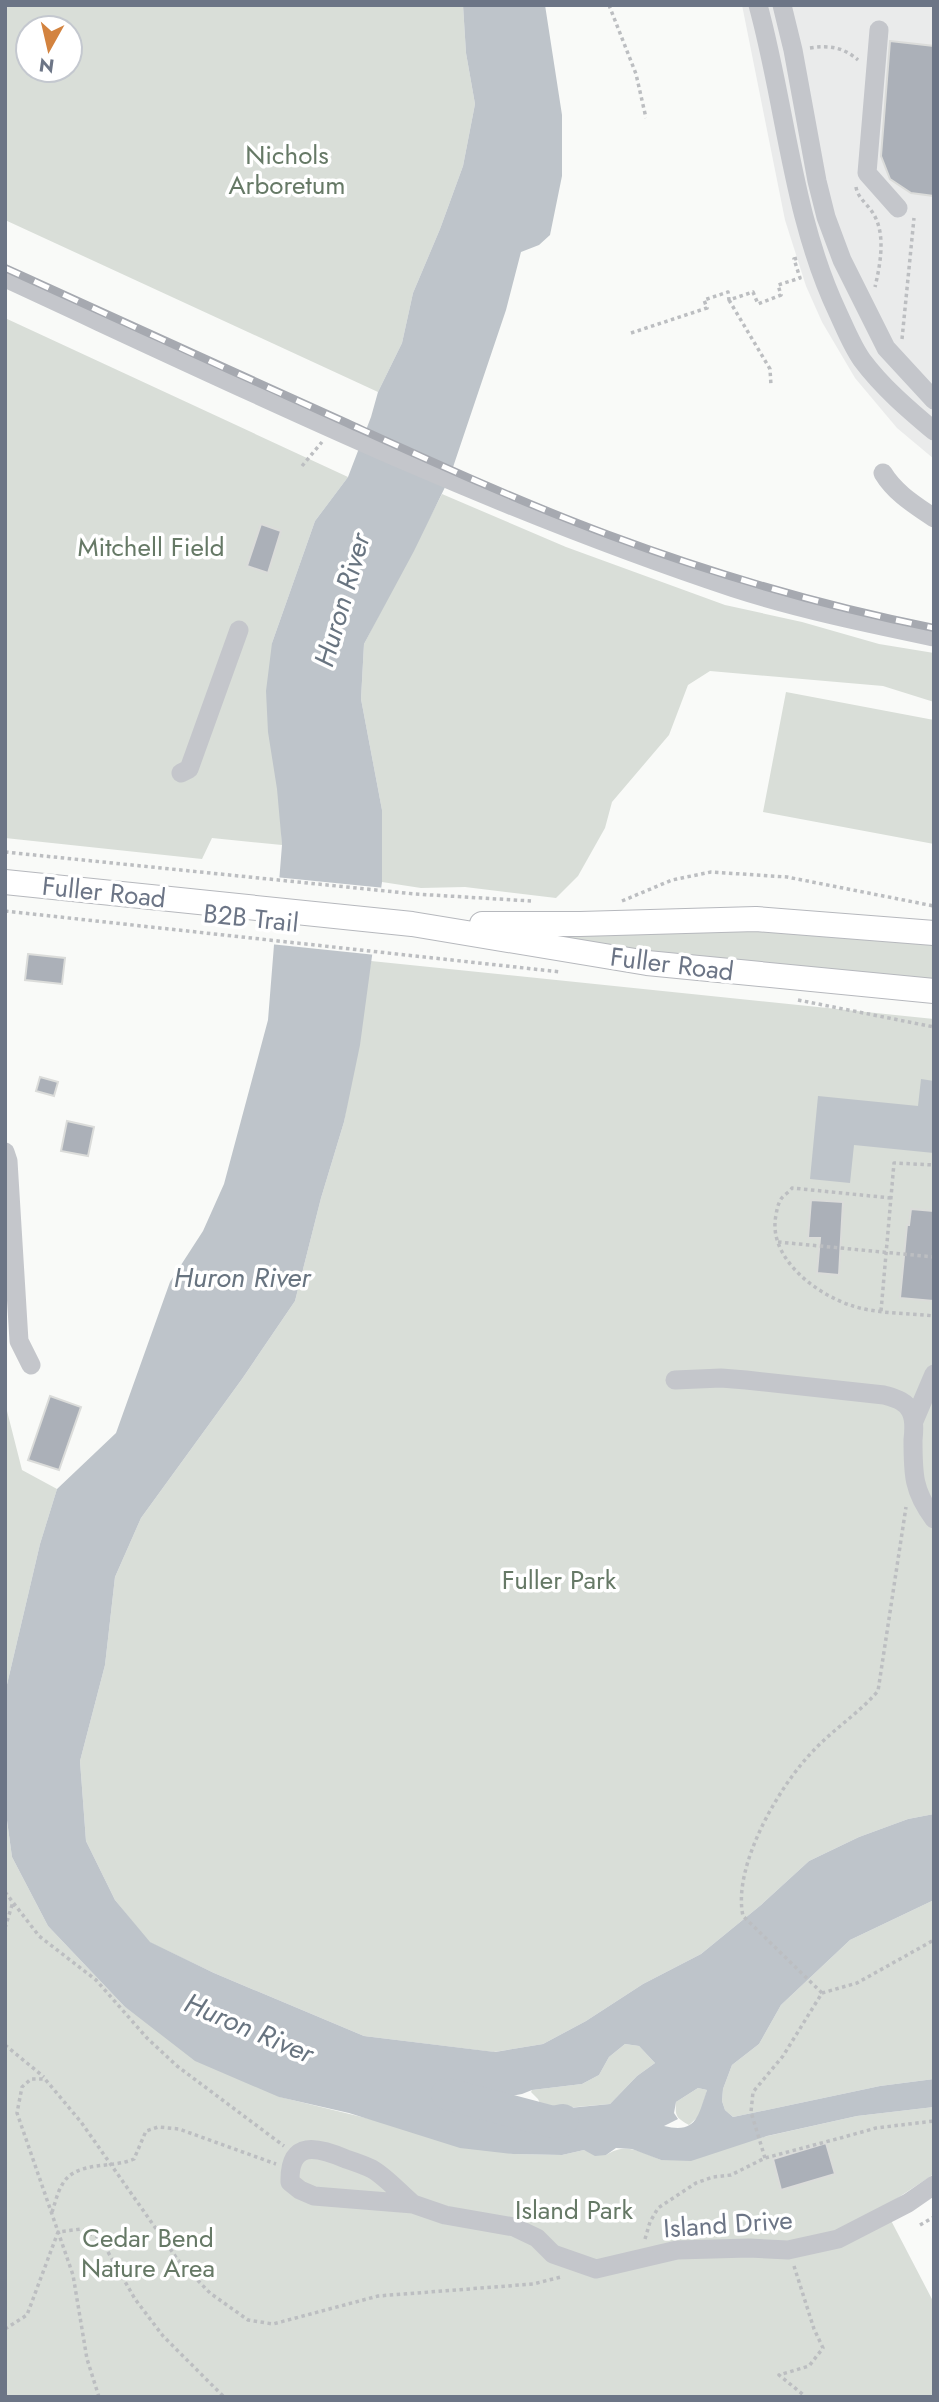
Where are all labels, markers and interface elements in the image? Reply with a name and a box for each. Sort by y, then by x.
north arrow [14,14,84,84]
text: N [37,51,56,80]
park label: Nichols Arboretum [228,136,346,204]
water label: Huron River [303,527,381,672]
park label: Mitchell Field [77,528,225,566]
street label: Fuller Road [40,867,168,917]
street label: B2B Trail [201,894,301,942]
street label: Fuller Road [608,938,736,990]
water label: Huron River [173,1257,312,1298]
park label: Fuller Park [502,1561,617,1599]
water label: Huron River [178,1982,322,2074]
park label: Island Park [515,2191,634,2229]
street label: Island Drive [662,2201,794,2247]
park label: Cedar Bend Nature Area [81,2219,215,2287]

